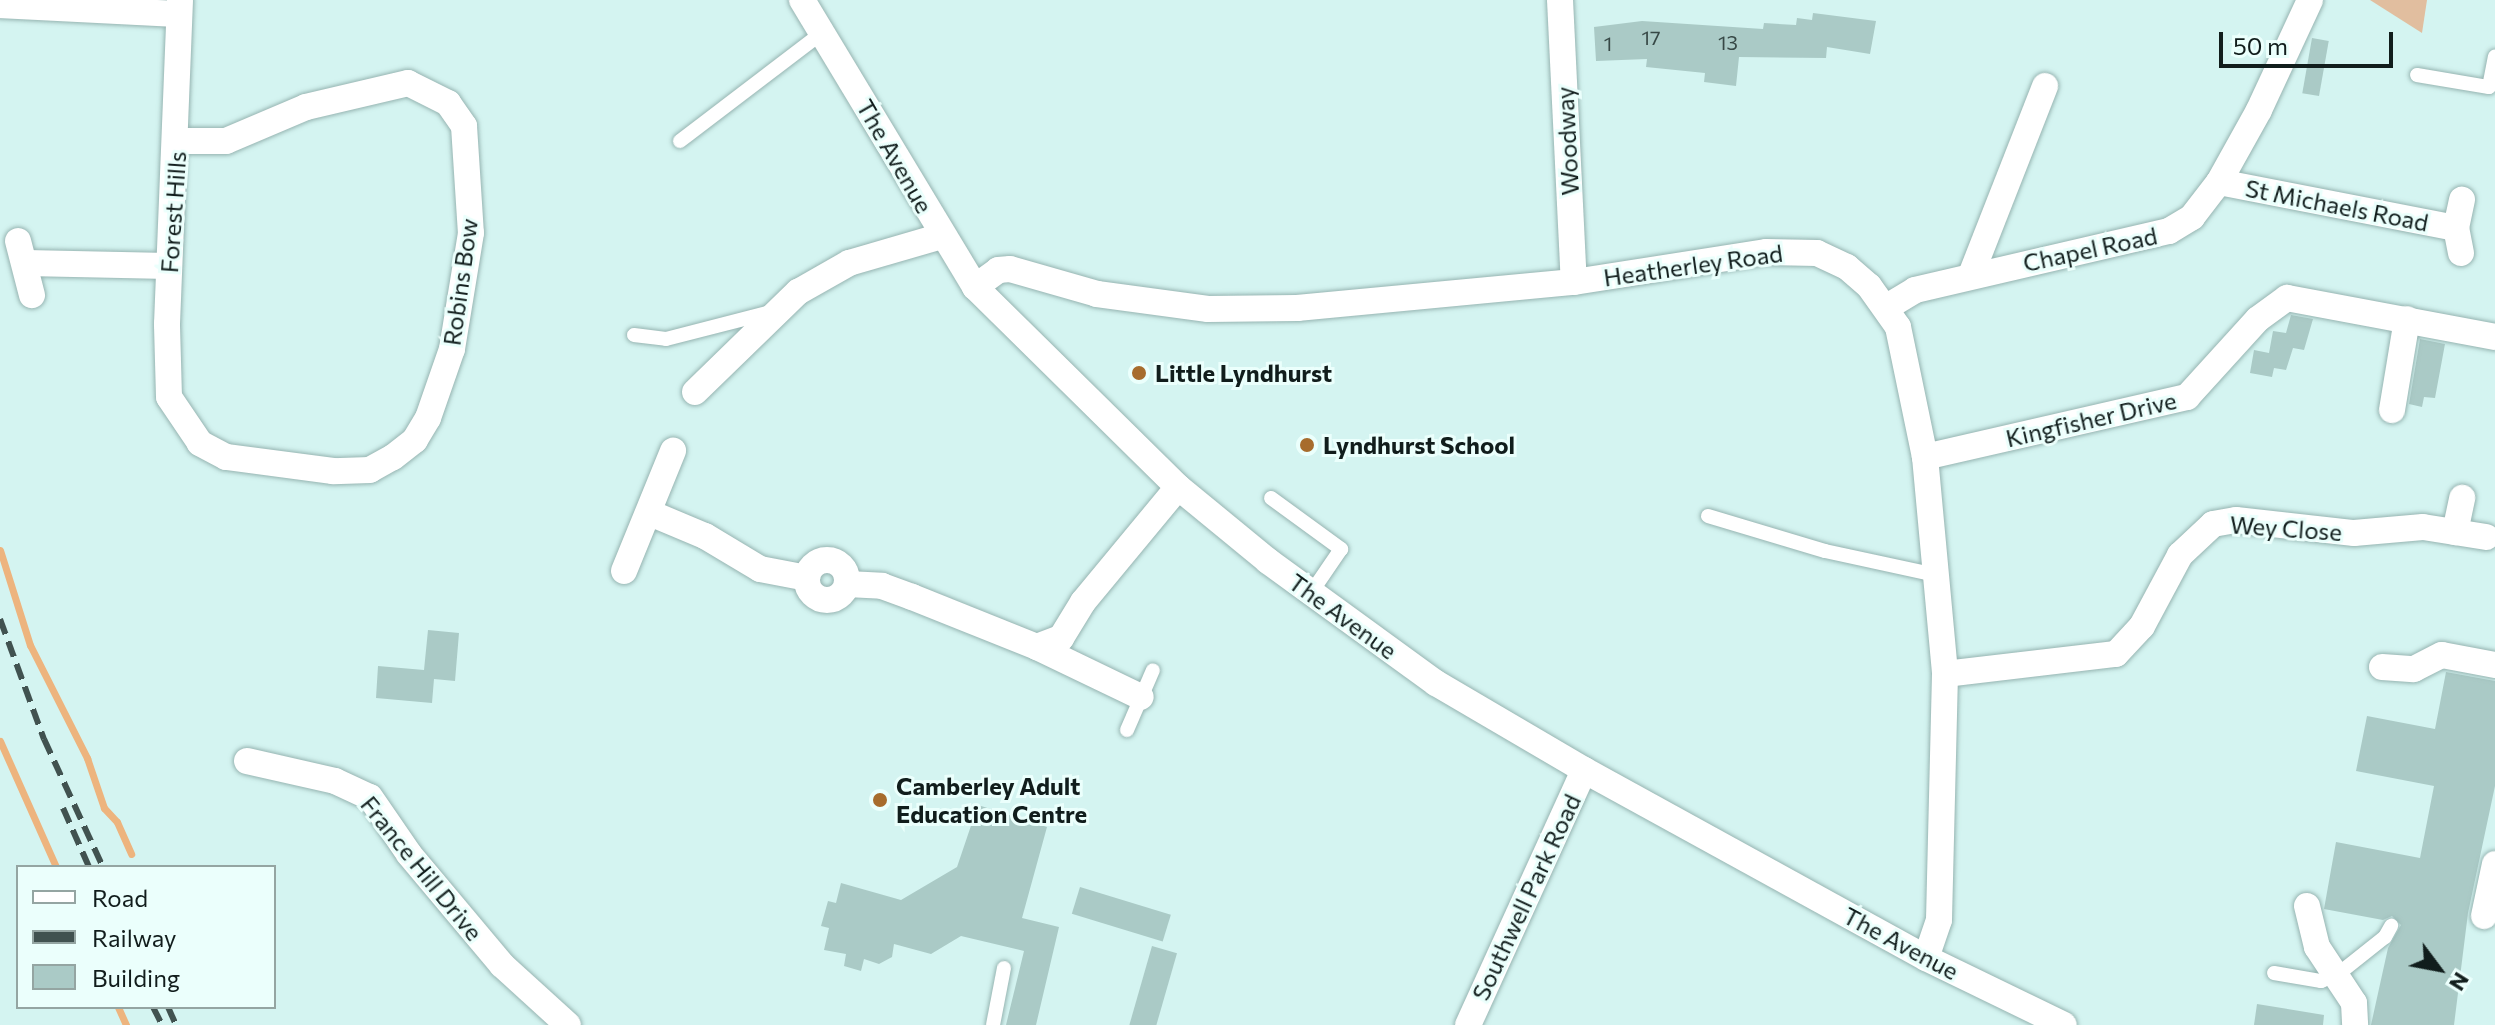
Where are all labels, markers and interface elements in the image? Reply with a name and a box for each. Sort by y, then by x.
scale bar [2223,16,2397,66]
house number: 17 [1641,25,1661,49]
house number: 13 [1718,30,1738,54]
house number: 1 [1604,31,1612,55]
text: 50 m [2233,31,2288,60]
street label: Woodway [1550,86,1584,196]
street label: The Avenue [851,94,939,218]
street label: Forest Hills [154,150,192,274]
street label: St Michaels Road [2243,173,2431,237]
street label: Robins Bow [437,217,483,347]
street label: Chapel Road [2020,221,2160,277]
street label: Heatherley Road [1602,238,1784,292]
place label: Little Lyndhurst [1155,359,1332,387]
marker: Little Lyndhurst [1130,364,1148,382]
street label: Kingfisher Drive [2003,385,2179,453]
place label: Lyndhurst School [1323,431,1515,459]
marker: Lyndhurst School [1298,436,1316,454]
street label: Wey Close [2229,510,2343,546]
street label: The Avenue [1283,567,1403,665]
place label: Camberley Adult Education Centre [896,772,1087,828]
street label: Southwell Park Road [1466,789,1586,1005]
street label: France Hill Drive [355,790,489,946]
marker: Camberley Adult Education Centre [871,791,889,809]
legend [16,865,276,1009]
text: Road [92,883,148,912]
street label: The Avenue [1838,901,1964,985]
text: Railway [92,923,177,952]
north arrow [2399,929,2479,1009]
text: Building [92,963,180,992]
text: N [2444,968,2476,996]

